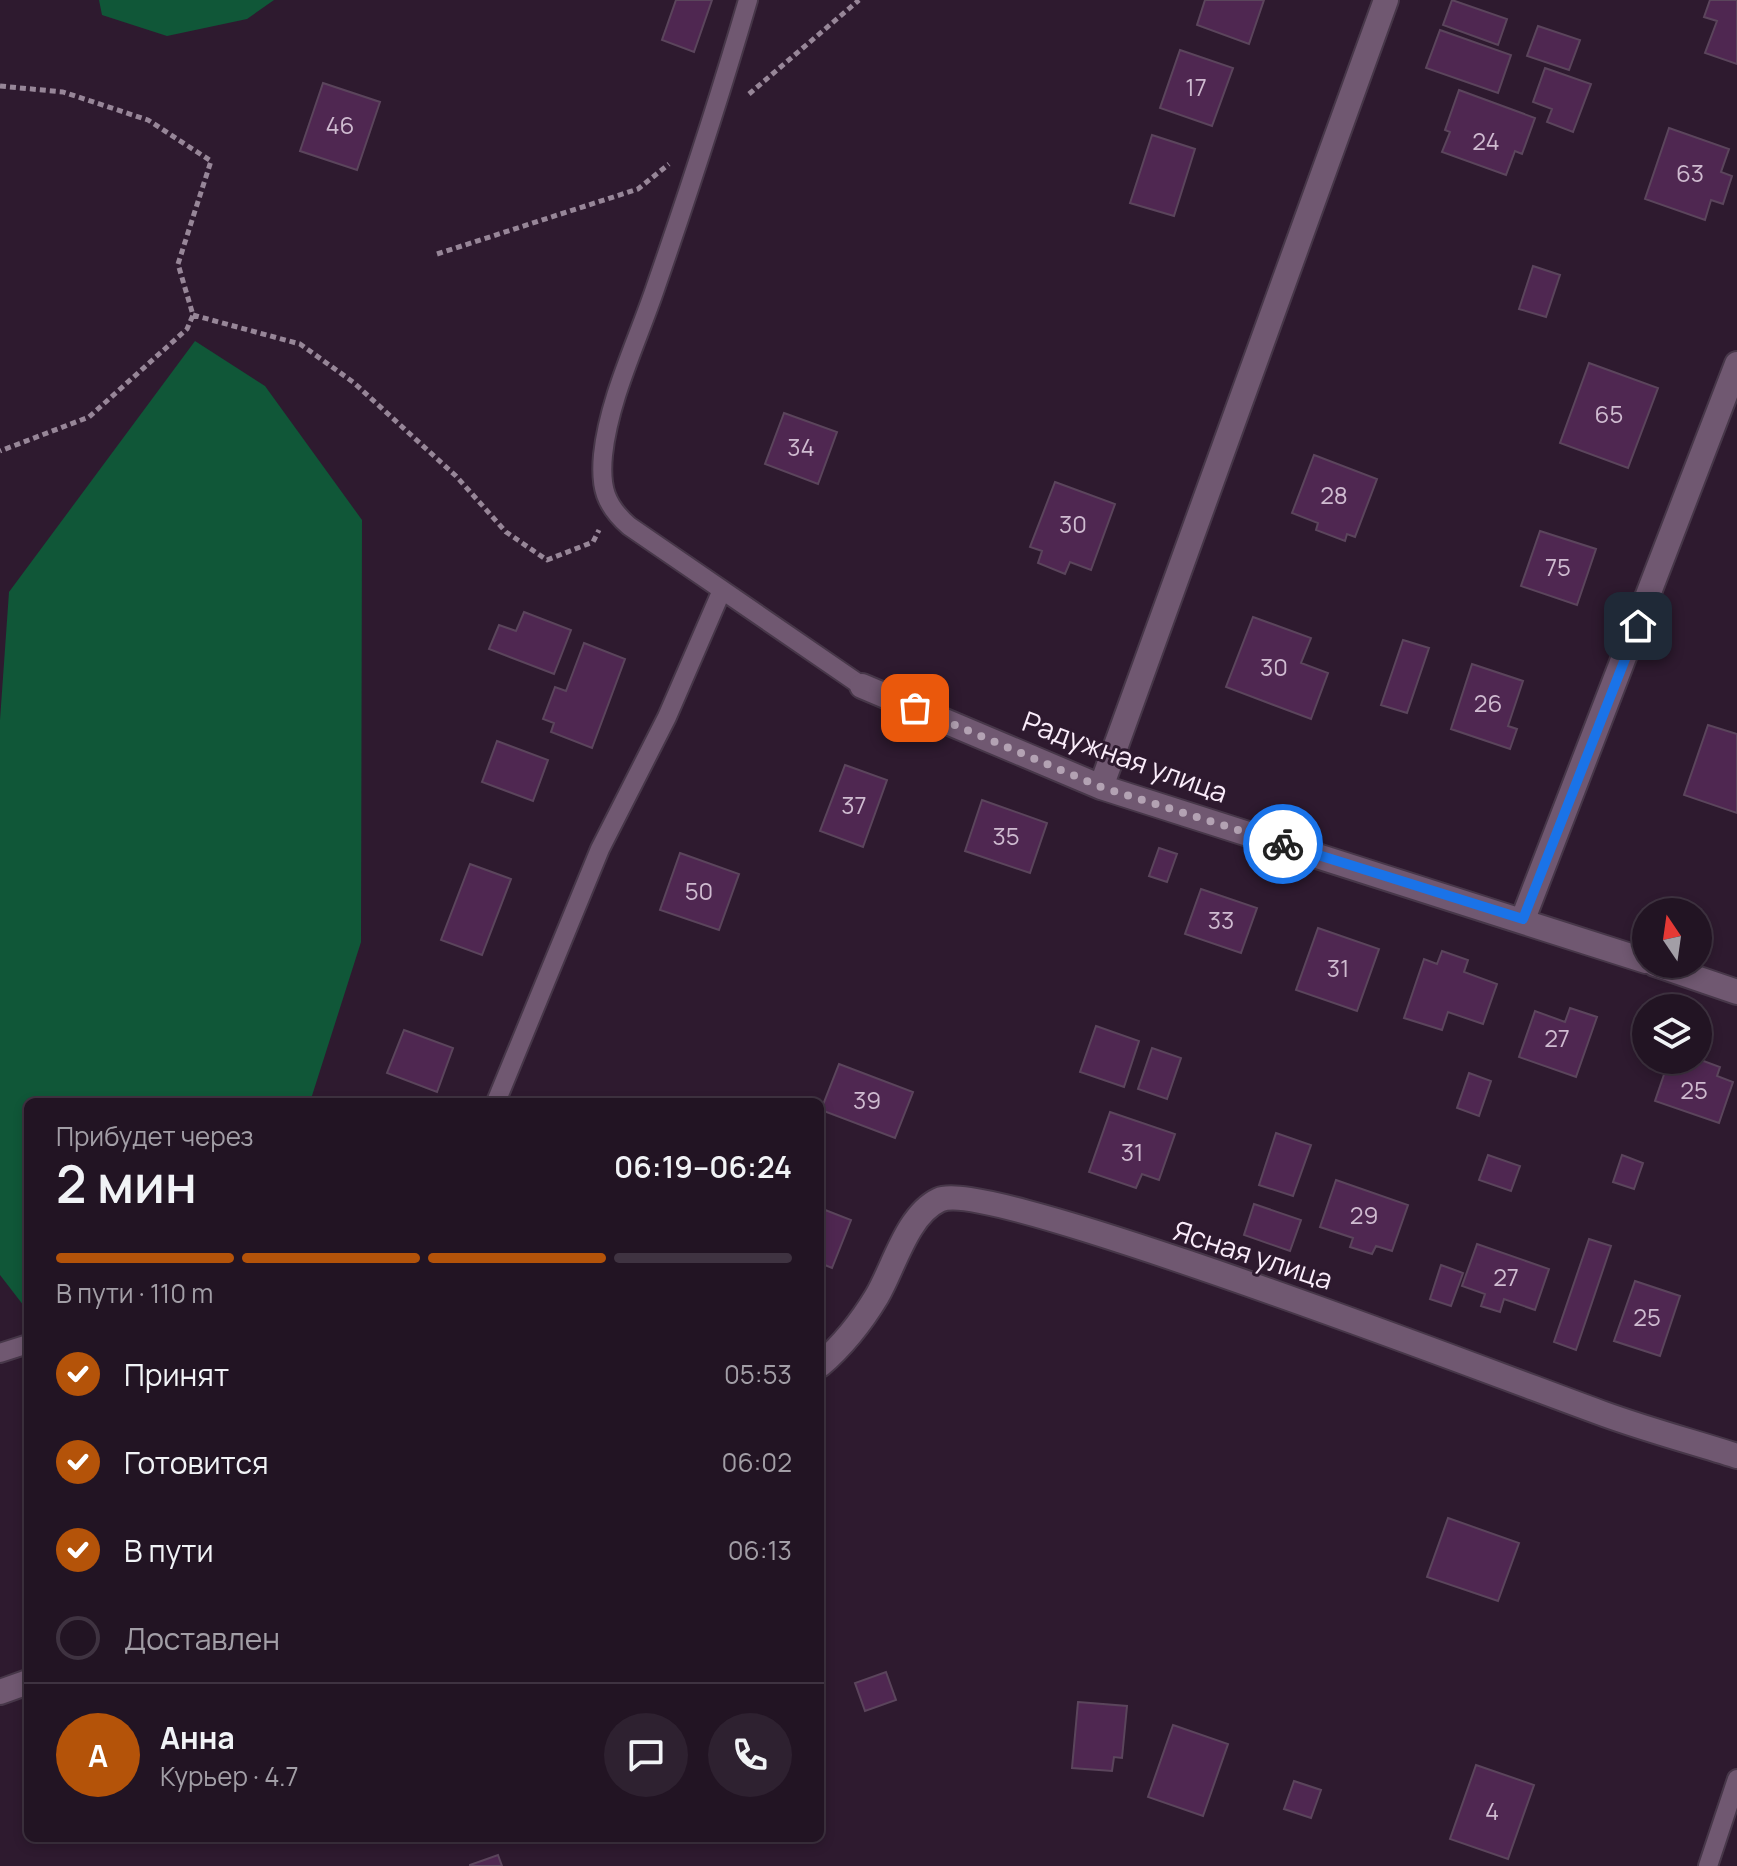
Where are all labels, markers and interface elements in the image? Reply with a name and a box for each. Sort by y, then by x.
house number: 17 [1185,70,1207,103]
house number: 46 [325,108,355,141]
house number: 24 [1472,124,1500,157]
house number: 63 [1676,156,1704,189]
house number: 65 [1595,397,1623,430]
house number: 34 [787,430,815,463]
house number: 28 [1320,478,1348,511]
house number: 30 [1059,507,1087,540]
house number: 75 [1545,550,1571,583]
pin [1604,592,1672,660]
icon: home [1616,604,1660,648]
house number: 30 [1260,650,1288,683]
pin [881,674,949,742]
icon: bag [893,686,937,730]
house number: 26 [1474,686,1502,719]
street label: Радужная улица [1017,701,1233,811]
house number: 37 [841,788,867,821]
courier [1243,804,1323,884]
house number: 35 [992,819,1020,852]
icon: bike [1261,822,1305,866]
house number: 50 [685,874,713,907]
north arrow [1632,898,1712,978]
map controls [1632,898,1712,1074]
house number: 33 [1208,903,1234,936]
house number: 31 [1327,951,1349,984]
button: layers [1632,994,1712,1074]
house number: 27 [1544,1021,1570,1054]
house number: 25 [1680,1073,1708,1106]
house number: 39 [853,1083,881,1116]
text: Прибудет через [56,1118,254,1154]
house number: 31 [1121,1135,1143,1168]
text: 06:19–06:24 [614,1146,792,1187]
text: 2 мин [56,1148,197,1219]
house number: 29 [1350,1198,1378,1231]
street label: Ясная улица [1169,1210,1338,1298]
house number: 27 [1493,1260,1519,1293]
text: В пути · 110 m [56,1275,213,1311]
house number: 25 [1633,1300,1661,1333]
icon: check [56,1352,100,1396]
text: Принят [124,1354,229,1395]
text: 05:53 [724,1356,792,1392]
icon: check [56,1440,100,1484]
text: Готовится [124,1442,269,1483]
text: 06:02 [722,1444,792,1480]
icon: check [56,1528,100,1572]
text: В пути [124,1530,214,1571]
text: 06:13 [728,1532,792,1568]
text: Доставлен [124,1618,280,1659]
button: chat [604,1713,688,1797]
button: phone [708,1713,792,1797]
text: Анна [160,1717,235,1758]
text: А [88,1735,108,1776]
text: Курьер · 4.7 [160,1758,299,1794]
house number: 4 [1485,1794,1499,1827]

